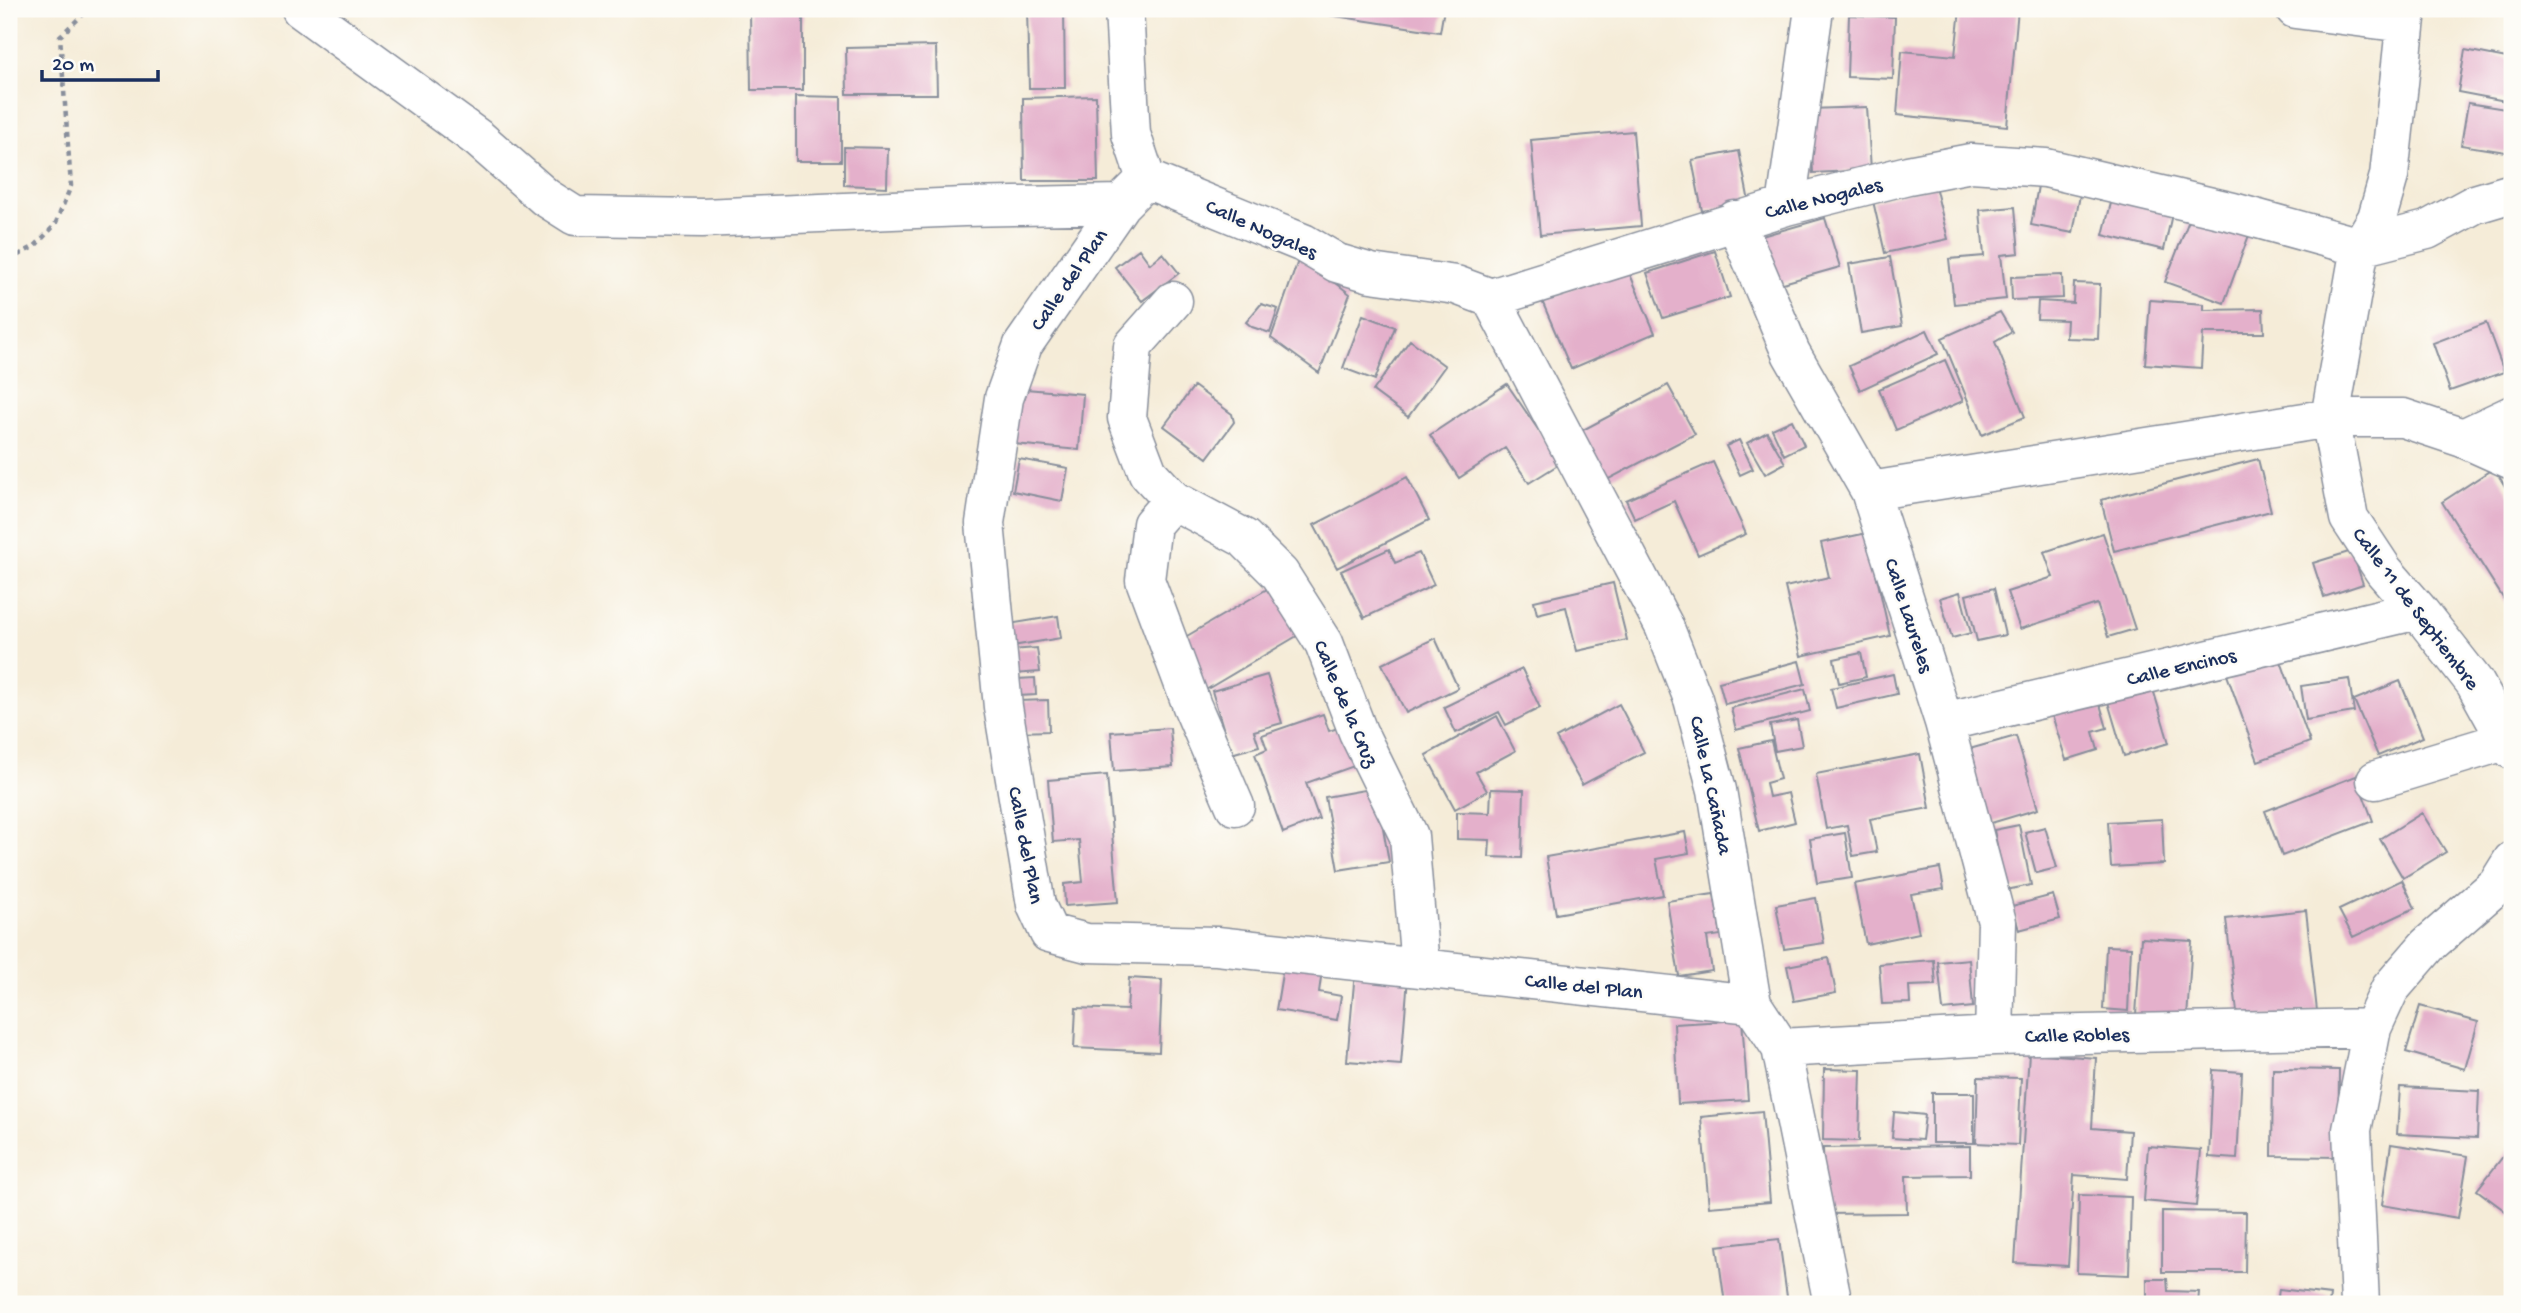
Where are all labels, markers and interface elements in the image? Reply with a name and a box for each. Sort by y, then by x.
scale bar [42,38,158,82]
text: 20 m [52,54,94,79]
street label: Calle Nogales [1763,174,1886,227]
street label: Calle Nogales [1201,195,1321,267]
street label: Calle del Plan [1027,225,1115,337]
street label: Calle 11 de Septiembre [2345,524,2484,697]
street label: Calle Laureles [1876,556,1937,678]
street label: Calle de la Cruz [1306,637,1382,772]
street label: Calle Encinos [2125,644,2240,694]
street label: Calle La Cañada [1682,714,1736,859]
street label: Calle del Plan [1000,785,1047,906]
street label: Calle del Plan [1523,970,1644,1007]
street label: Calle Robles [2025,1024,2131,1051]

